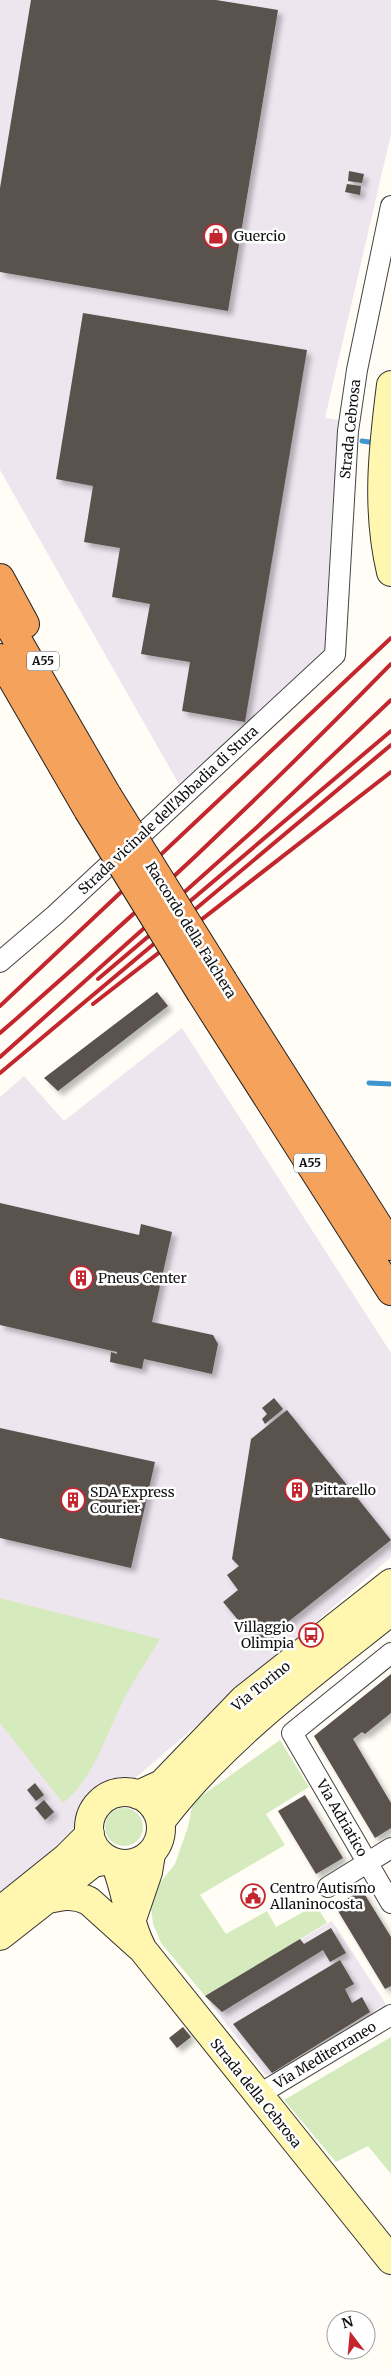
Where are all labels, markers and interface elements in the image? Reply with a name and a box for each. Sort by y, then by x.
shop icon: Guercio [203,223,229,249]
place label: Guercio [234,227,286,245]
street label: Strada Cebrosa [336,378,364,480]
road number: A55 [27,651,59,670]
street label: Strada vicinale dell'Abbadia di Stura [74,721,262,898]
street label: Raccordo della Falchera [142,858,241,1002]
road number: A55 [294,1154,326,1172]
building icon: Pneus Center [68,1265,94,1291]
place label: Pneus Center [98,1269,187,1287]
building icon: Pittarello [284,1477,310,1503]
place label: Pittarello [314,1481,376,1499]
place label: SDA Express Courier [90,1483,175,1517]
building icon: SDA Express Courier [60,1487,86,1513]
place label: Villaggio Olimpia [233,1618,294,1652]
bus stop icon: Villaggio Olimpia [298,1622,324,1648]
street label: Via Torino [227,1657,294,1716]
street label: Via Adriatico [312,1775,371,1860]
place label: Centro Autismo Allaninocosta [269,1879,375,1913]
public building icon: Centro Autismo Allaninocosta [240,1883,266,1909]
street label: Via Mediterraneo [270,2017,379,2093]
street label: Strada della Cebrosa [206,2035,306,2152]
north arrow [326,2310,376,2360]
text: N [340,2312,355,2333]

